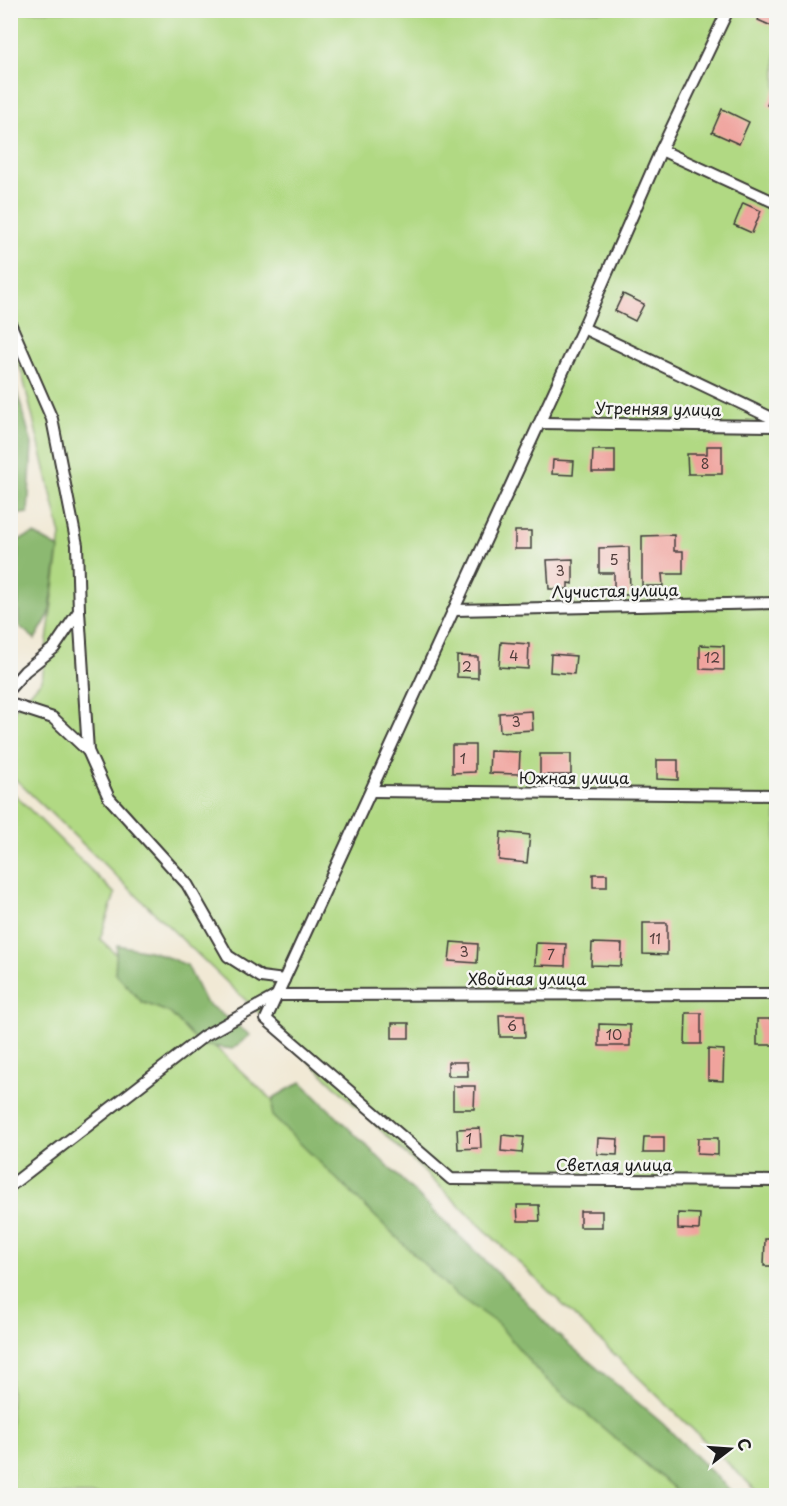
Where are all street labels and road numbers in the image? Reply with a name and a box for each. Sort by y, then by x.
street label: Утренняя улица [595,395,721,421]
street label: Лучистая улица [551,577,679,603]
street label: Южная улица [519,765,629,789]
street label: Хвойная улица [468,966,586,990]
street label: Светлая улица [556,1152,672,1176]

